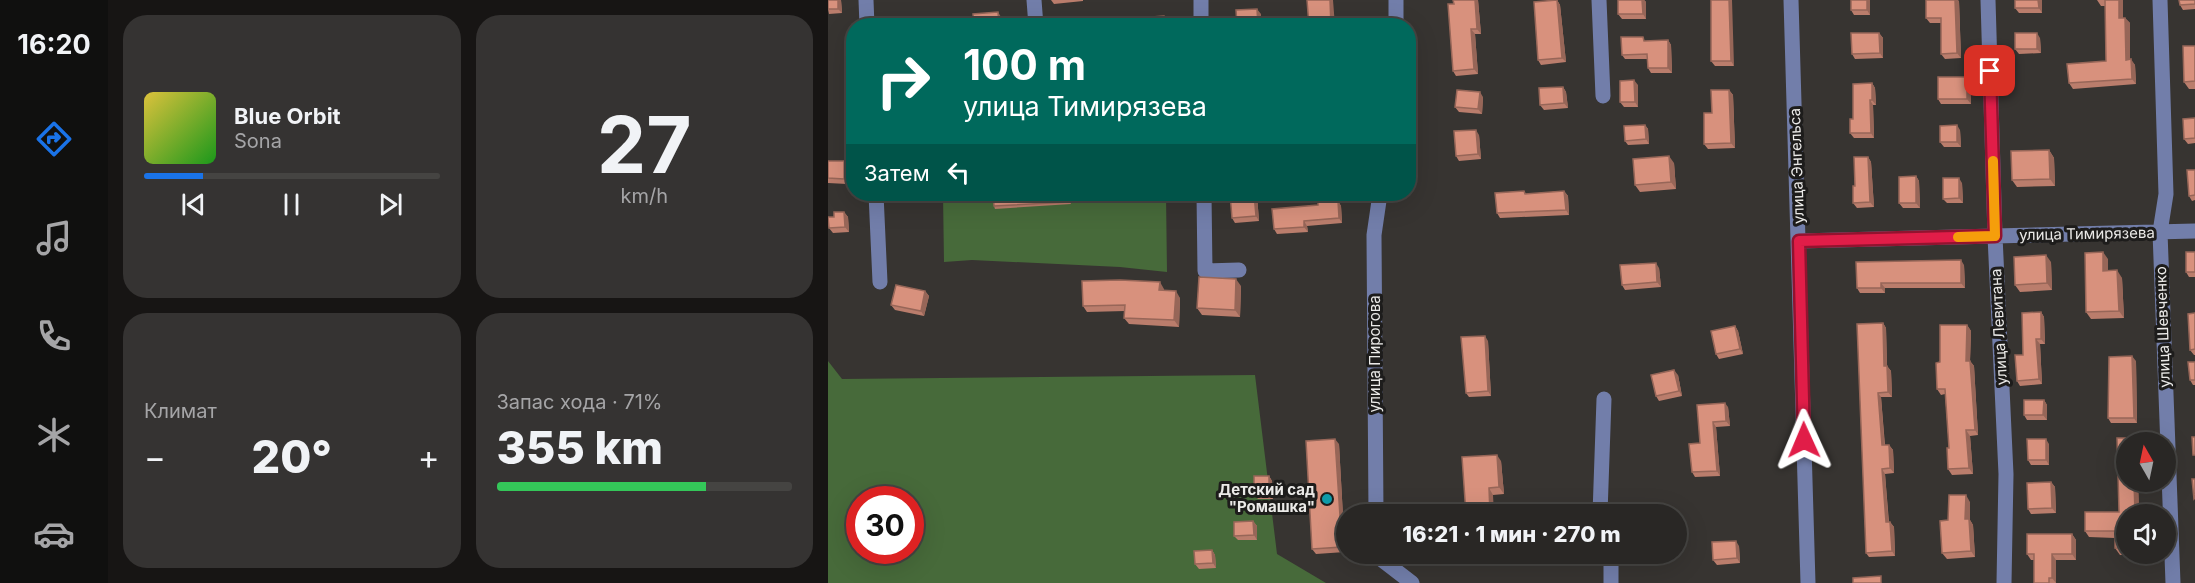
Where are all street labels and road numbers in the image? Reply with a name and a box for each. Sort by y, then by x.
street label: улица Энгельса [1785,108,1808,224]
street label: улица Тимирязева [2019,223,2155,244]
street label: улица Шевченко [2151,266,2174,388]
street label: улица Левитана [1986,268,2011,386]
street label: улица Пирогова [1365,295,1384,413]

